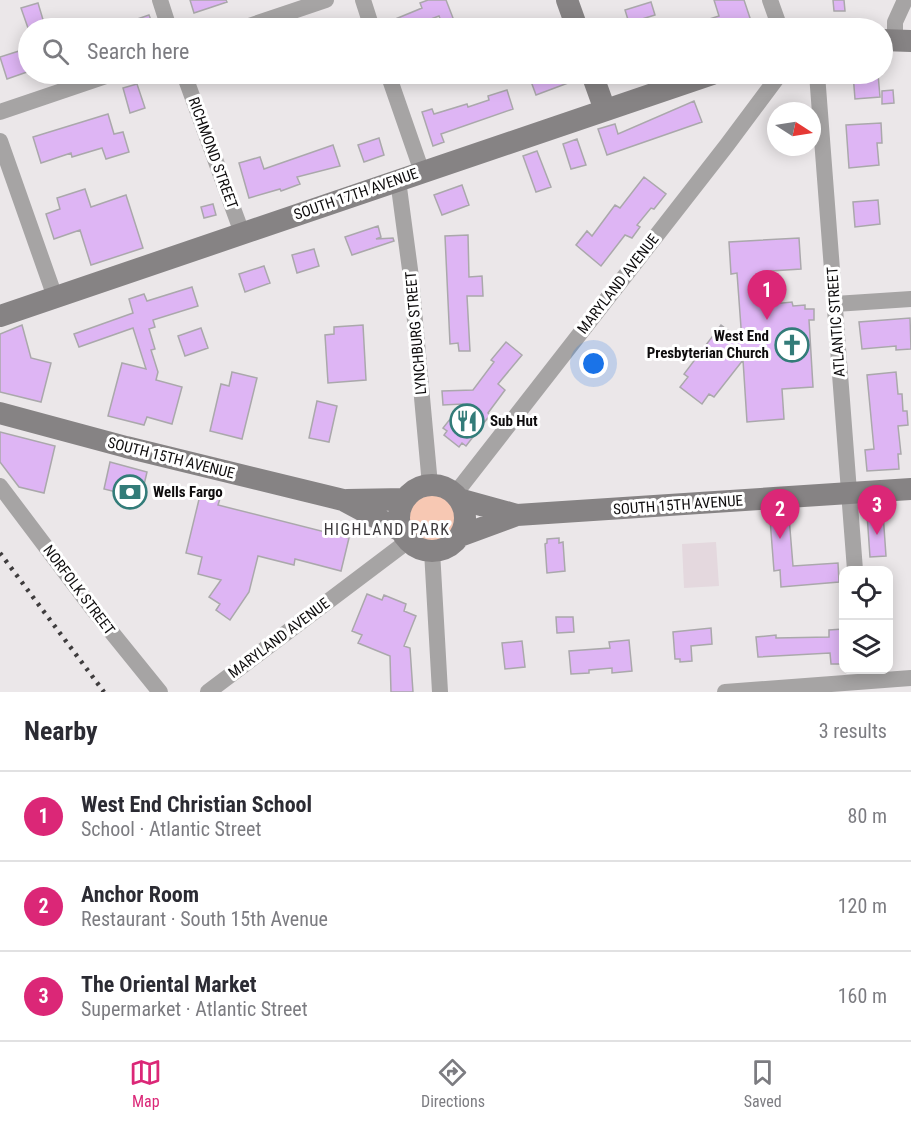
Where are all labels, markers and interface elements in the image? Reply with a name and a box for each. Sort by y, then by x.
search box [18,18,893,84]
icon: search [39,35,72,68]
text: Search here [87,39,189,64]
street label: RICHMOND STREET [184,95,242,212]
north arrow [767,102,821,156]
street label: SOUTH 17TH AVENUE [292,164,420,224]
street label: MARYLAND AVENUE [573,230,663,338]
street label: ATLANTIC STREET [823,266,849,378]
street label: LYNCHBURG STREET [402,270,430,395]
pin: 1 [748,270,786,320]
place label: West End Presbyterian Church [647,327,769,362]
church icon: West End Presbyterian Church [774,327,810,363]
your location [579,349,608,378]
restaurant icon: Sub Hut [449,403,485,439]
place label: Sub Hut [490,412,538,430]
street label: SOUTH 15TH AVENUE [106,434,236,482]
bank icon: Wells Fargo [112,474,148,510]
place label: Wells Fargo [153,483,223,501]
pin: 3 [858,486,896,535]
pin: 2 [760,490,800,539]
street label: SOUTH 15TH AVENUE [612,491,744,519]
district label: HIGHLAND PARK [324,520,450,539]
street label: NORFOLK STREET [39,542,119,639]
map controls [839,566,893,674]
button: locate [839,566,893,620]
street label: MARYLAND AVENUE [225,594,333,682]
button: layers [839,620,893,674]
text: Nearby [24,716,98,746]
text: 3 results [819,719,887,743]
text: West End Christian School [81,792,312,817]
text: 1 [38,804,49,828]
text: 80 m [848,804,887,828]
text: School · Atlantic Street [81,817,261,841]
text: Anchor Room [81,882,199,907]
text: 2 [38,894,49,918]
text: 120 m [838,894,887,918]
text: Restaurant · South 15th Avenue [81,907,328,931]
text: The Oriental Market [81,972,256,997]
text: 3 [38,984,49,1008]
text: 160 m [838,984,887,1008]
text: Supermarket · Atlantic Street [81,997,308,1021]
tab: Map [129,1056,162,1111]
tab: Directions [421,1056,485,1111]
tab: Saved [744,1056,782,1111]

